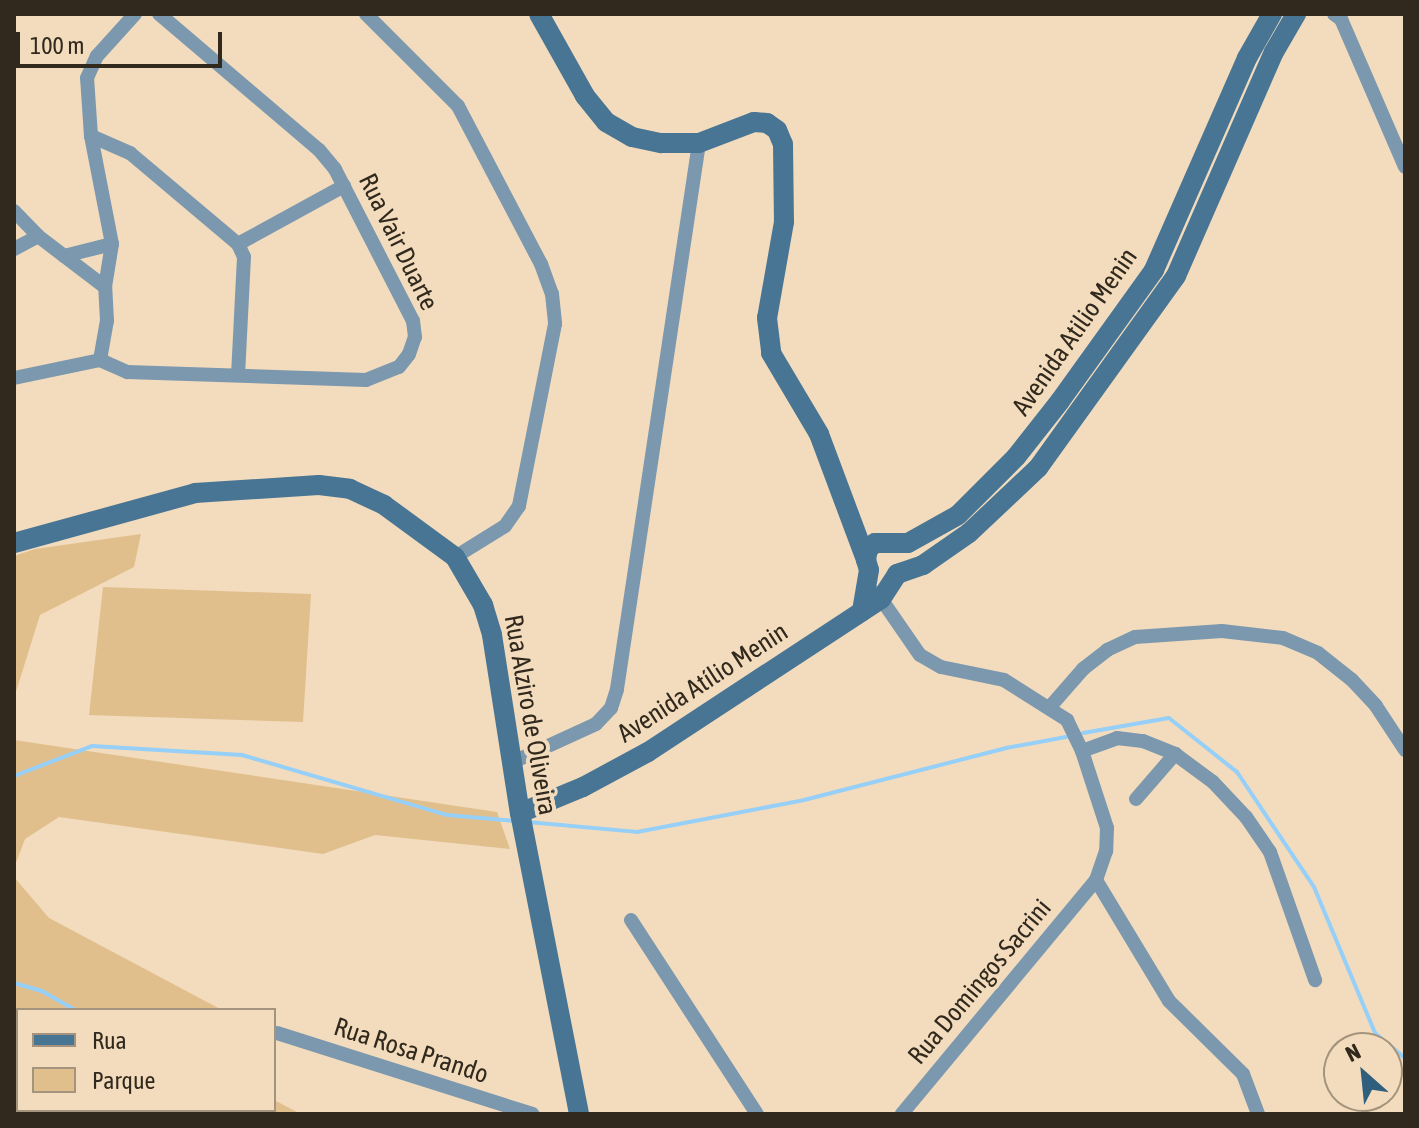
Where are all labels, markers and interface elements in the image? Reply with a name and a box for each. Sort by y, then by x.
scale bar [20,16,226,66]
text: 100 m [30,32,84,59]
street label: Rua Vair Duarte [352,169,444,315]
street label: Avenida Atilio Menin [1006,242,1144,422]
street label: Rua Alziro de Oliveira [497,612,563,818]
street label: Avenida Atílio Menin [612,616,794,750]
street label: Rua Domingos Sacrini [902,893,1058,1071]
legend [16,1008,276,1112]
street label: Rua Rosa Prando [330,1011,492,1091]
text: Rua [92,1027,127,1054]
north arrow [1323,1032,1403,1112]
text: N [1341,1038,1365,1067]
text: Parque [92,1067,155,1094]

